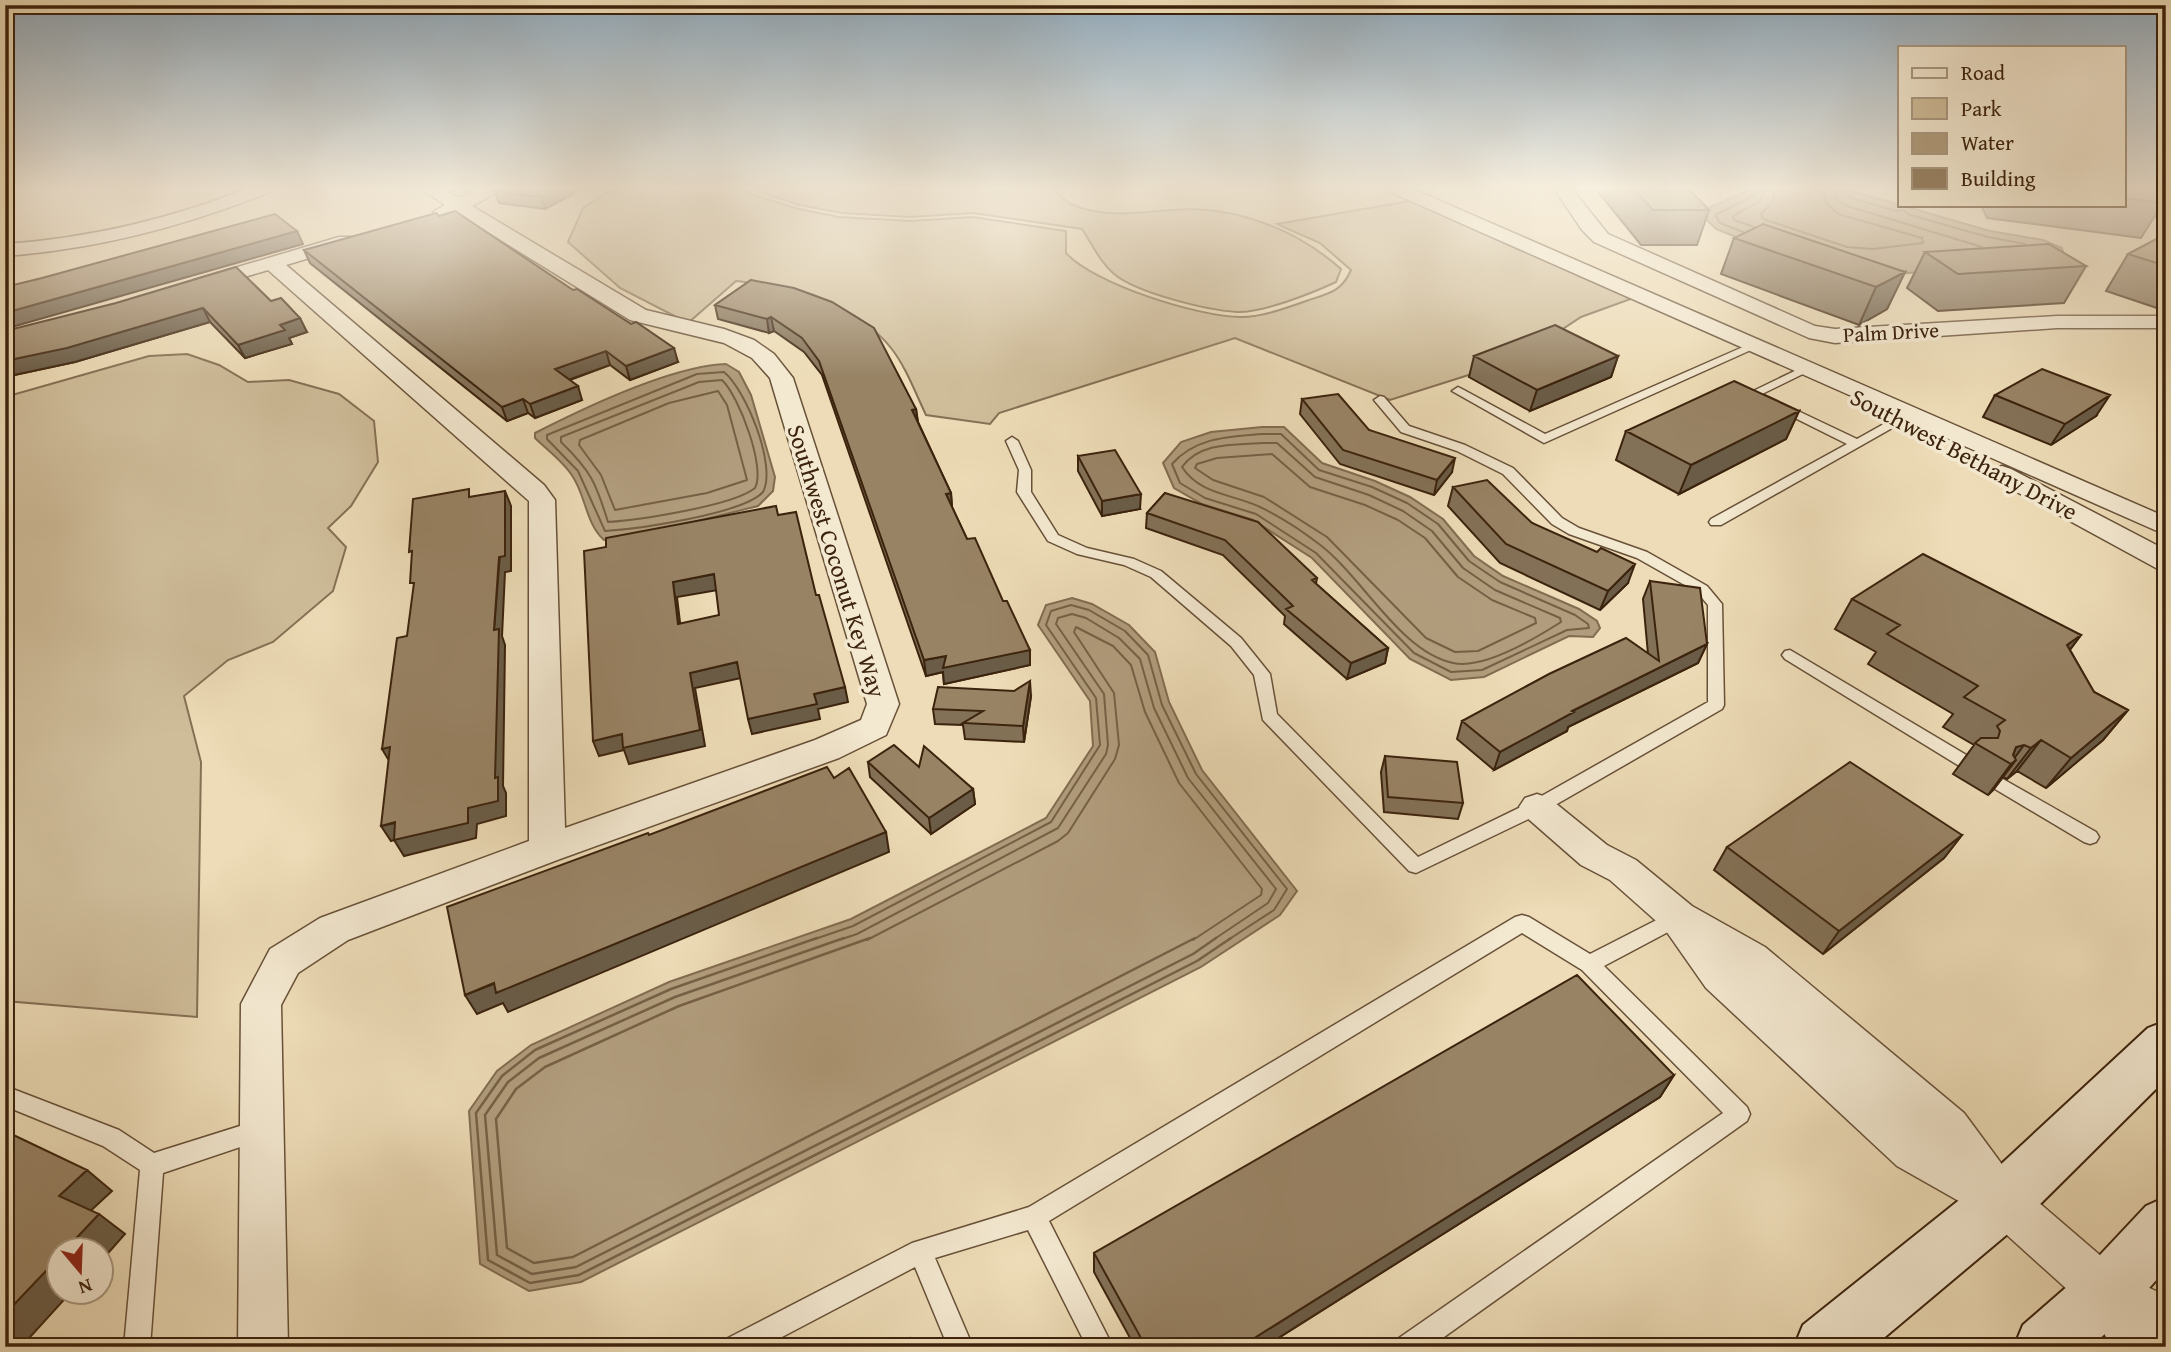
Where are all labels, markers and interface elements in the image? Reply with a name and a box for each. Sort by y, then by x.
legend [1898,46,2126,206]
text: Road [1961,57,2006,88]
text: Park [1961,93,2002,124]
text: Water [1961,127,2014,158]
text: Building [1961,163,2036,194]
street label: Palm Drive [1842,314,1940,350]
street label: Southwest Bethany Drive [1844,379,2084,529]
street label: Southwest Coconut Key Way [779,420,895,702]
north arrow [46,1236,116,1306]
text: N [75,1272,96,1302]

